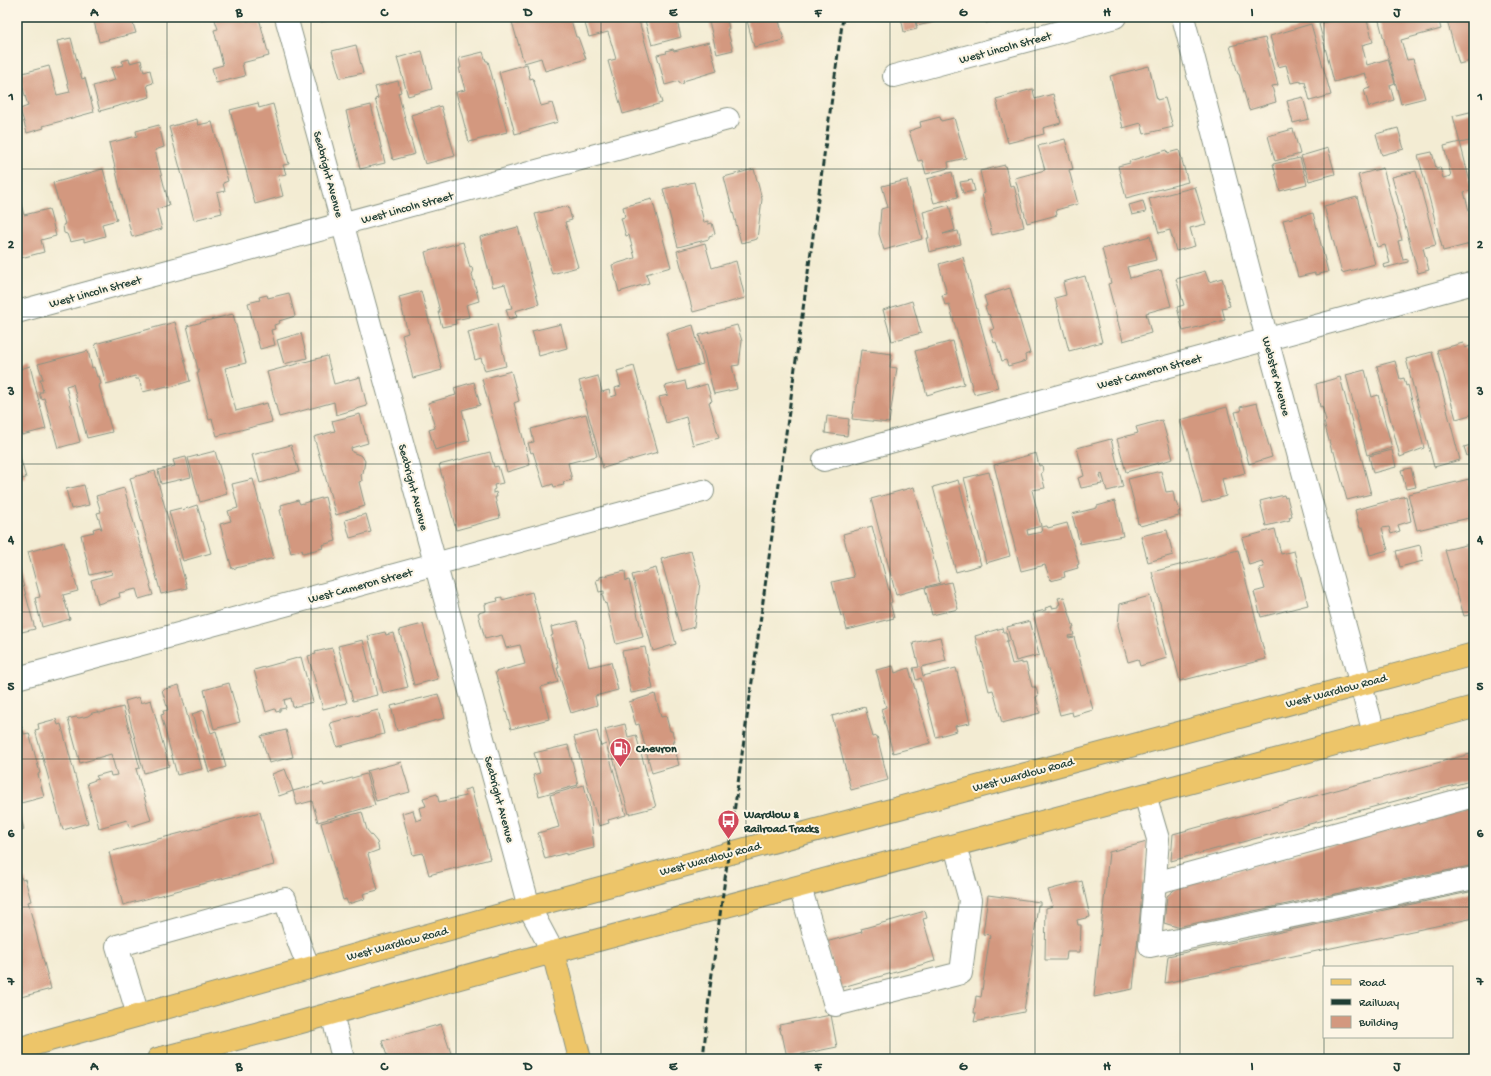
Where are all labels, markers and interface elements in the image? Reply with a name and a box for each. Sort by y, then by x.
text: A [89,6,99,21]
text: B [235,6,244,21]
text: C [379,6,389,21]
text: D [523,6,533,21]
text: E [669,6,678,21]
text: F [814,6,823,21]
text: G [959,6,968,21]
text: H [1103,6,1111,21]
text: I [1250,6,1254,21]
text: J [1393,6,1402,21]
street label: West Lincoln Street [958,30,1054,68]
text: 1 [7,90,14,105]
text: 1 [1476,90,1483,105]
street label: Seabright Avenue [309,130,346,220]
street label: West Lincoln Street [360,190,456,228]
text: 2 [8,238,15,253]
text: 2 [1477,238,1484,253]
street label: West Lincoln Street [48,274,144,312]
street label: Webster Avenue [1258,335,1293,418]
street label: West Cameron Street [1096,352,1204,394]
text: 3 [7,385,15,400]
text: 3 [1476,385,1484,400]
street label: Seabright Avenue [394,443,431,533]
text: 4 [7,533,15,548]
text: 4 [1476,533,1484,548]
street label: West Cameron Street [307,566,415,608]
street label: West Wardlow Road [1285,671,1389,712]
text: 5 [8,680,15,695]
text: 5 [1477,680,1484,695]
fuel station icon: Chevron [608,735,634,768]
place label: Chevron [635,743,677,757]
street label: Seabright Avenue [480,755,517,845]
street label: West Wardlow Road [972,755,1076,796]
bus stop icon: Wardlow & Railroad Tracks [716,808,742,841]
place label: Wardlow & Railroad Tracks [743,809,819,837]
text: 6 [8,827,15,842]
text: 6 [1477,827,1484,842]
street label: West Wardlow Road [659,839,763,880]
street label: West Wardlow Road [346,924,450,965]
legend [1323,966,1453,1038]
text: 7 [7,975,16,990]
text: 7 [1476,975,1485,990]
text: Road [1359,977,1386,991]
text: Railway [1359,997,1399,1011]
text: Building [1358,1017,1398,1031]
text: A [89,1060,99,1075]
text: B [235,1060,244,1075]
text: C [379,1060,389,1075]
text: D [523,1060,533,1075]
text: E [669,1060,678,1075]
text: F [814,1060,823,1075]
text: G [959,1060,968,1075]
text: H [1103,1060,1111,1075]
text: I [1250,1060,1254,1075]
text: J [1393,1060,1402,1075]

